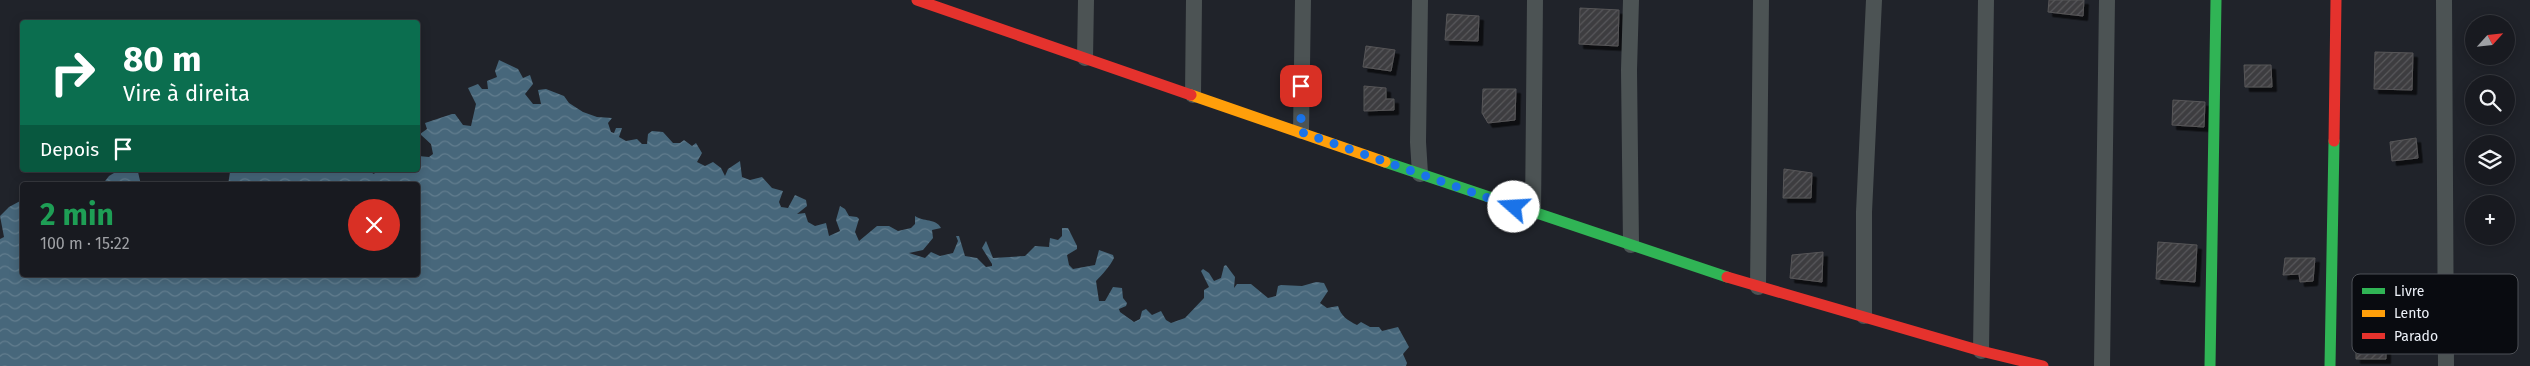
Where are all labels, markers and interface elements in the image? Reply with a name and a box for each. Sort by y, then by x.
north arrow [2465,15,2515,65]
map controls [2465,15,2515,245]
text: 80 m [123,38,202,80]
icon: right [40,40,105,105]
pin [1280,65,1322,107]
icon: arrive [1287,72,1315,100]
button: search [2465,75,2515,125]
text: Vire à direita [123,80,250,107]
icon: arrive [109,135,137,163]
button: layers [2465,135,2515,185]
text: Depois [40,138,99,161]
position arrow [1487,180,1539,232]
button: + [2465,195,2515,245]
text: 2 min [40,197,114,233]
button: close [348,199,400,251]
text: 100 m · 15:22 [40,234,130,253]
legend [2352,274,2518,354]
text: Livre [2394,283,2424,300]
text: Lento [2394,305,2429,322]
text: Parado [2394,328,2438,345]

